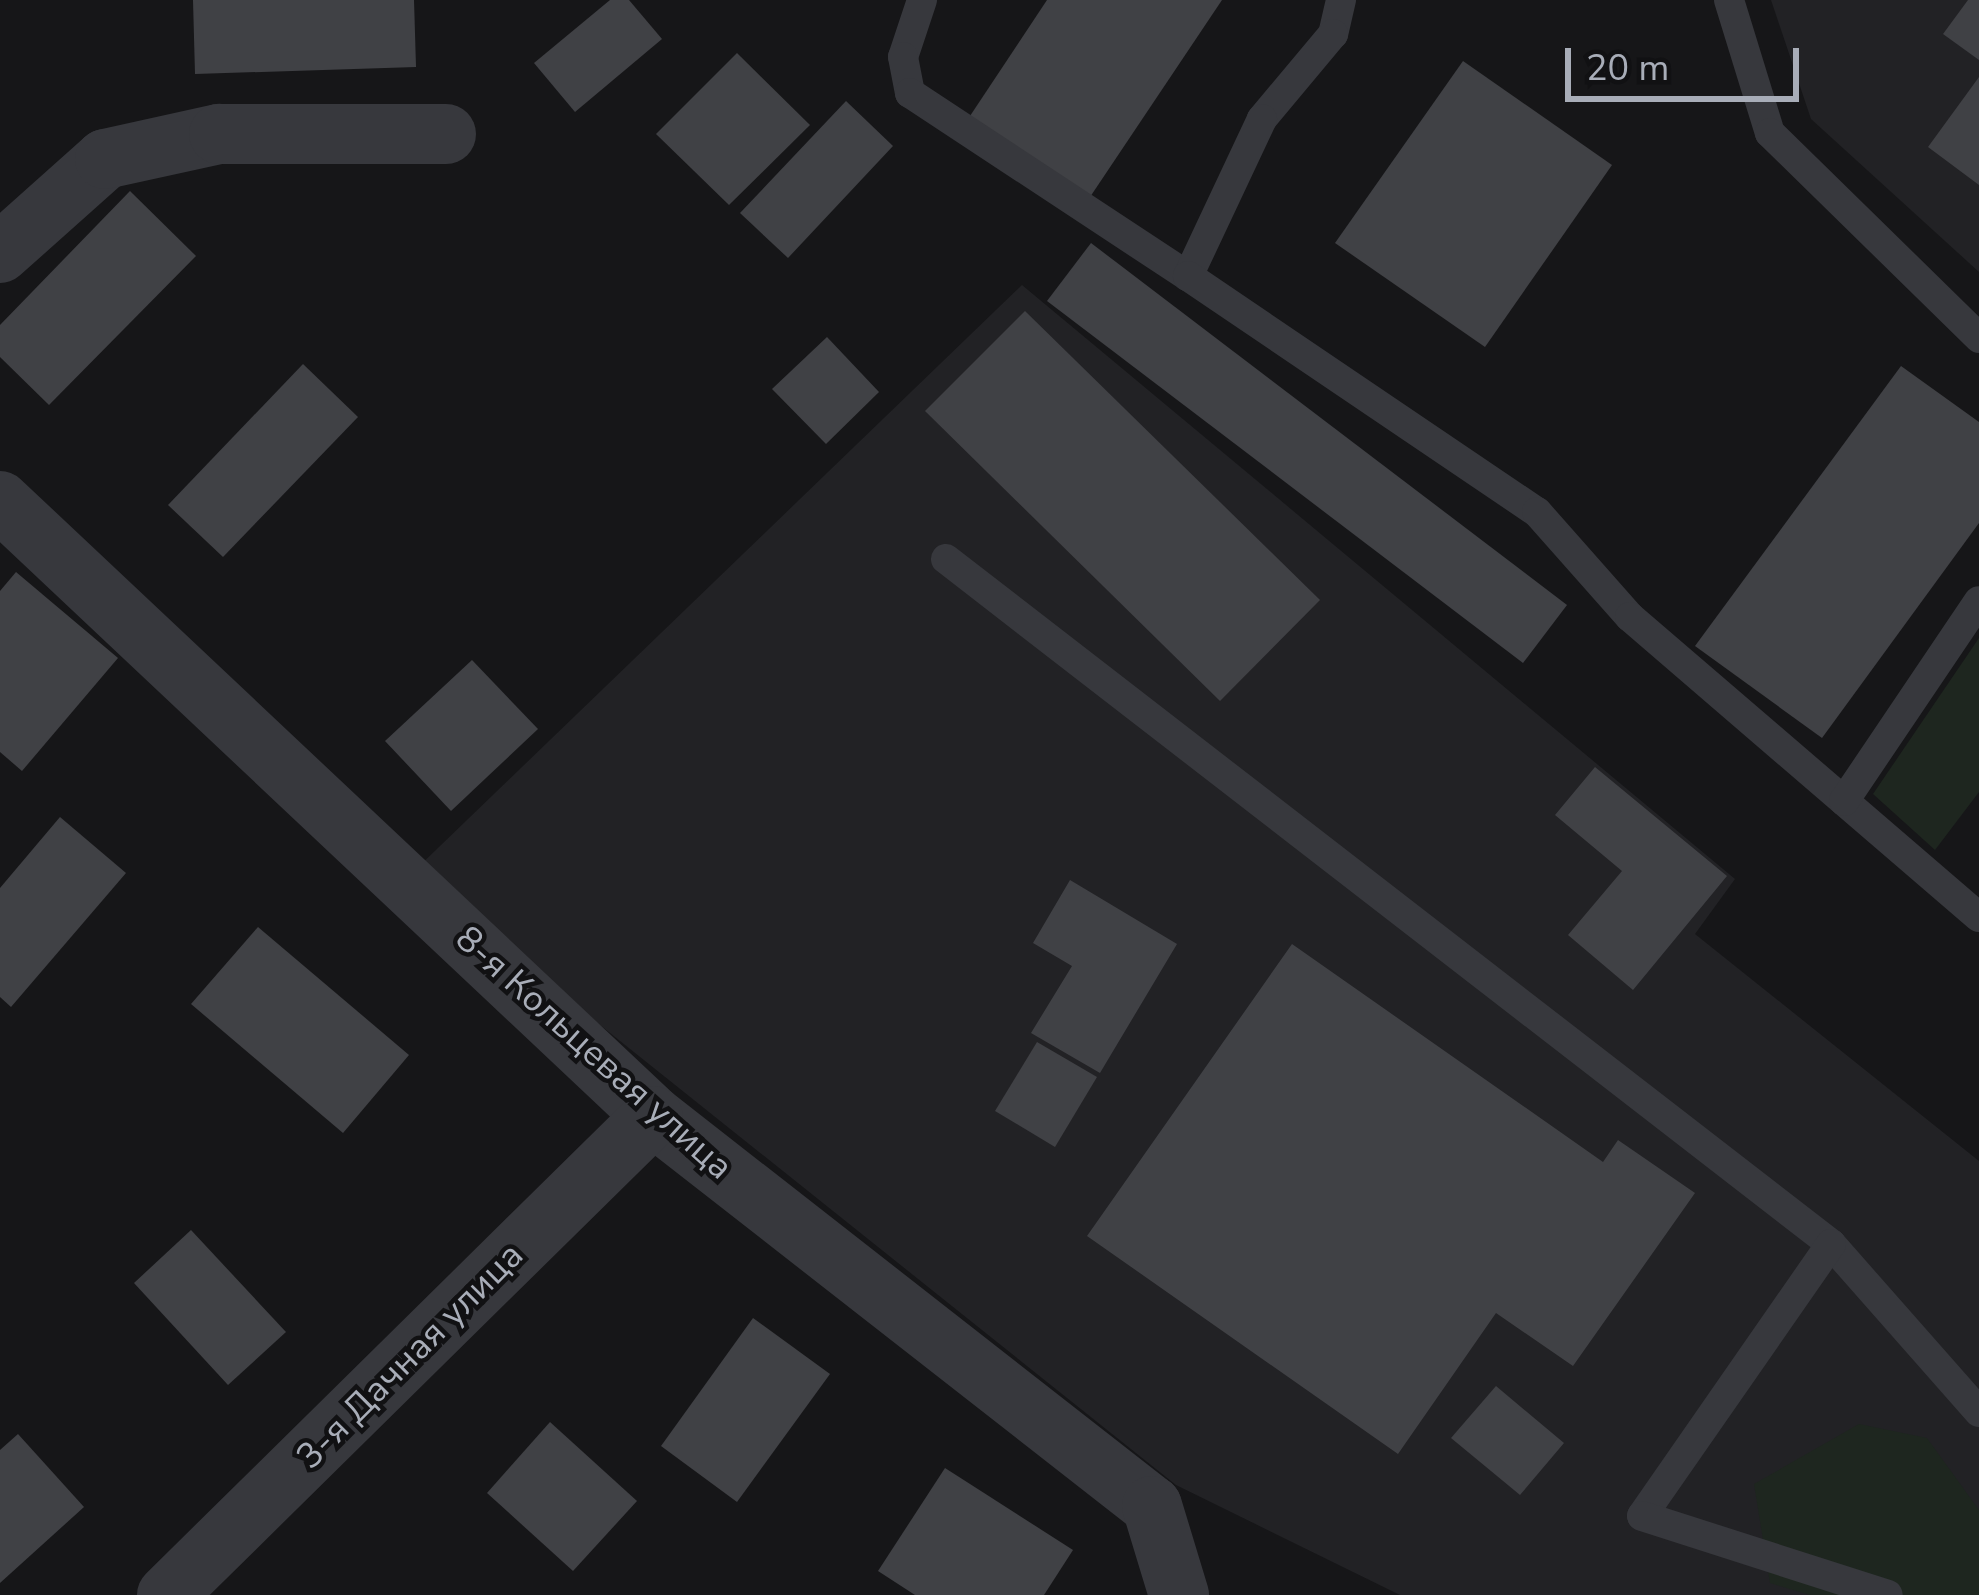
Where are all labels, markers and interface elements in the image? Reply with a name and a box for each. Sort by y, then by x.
scale bar [1571,24,1805,98]
text: 20 m [1586,44,1669,93]
street label: 8-я Кольцевая улица [447,917,741,1189]
street label: 3-я Дачная улица [288,1234,532,1478]

